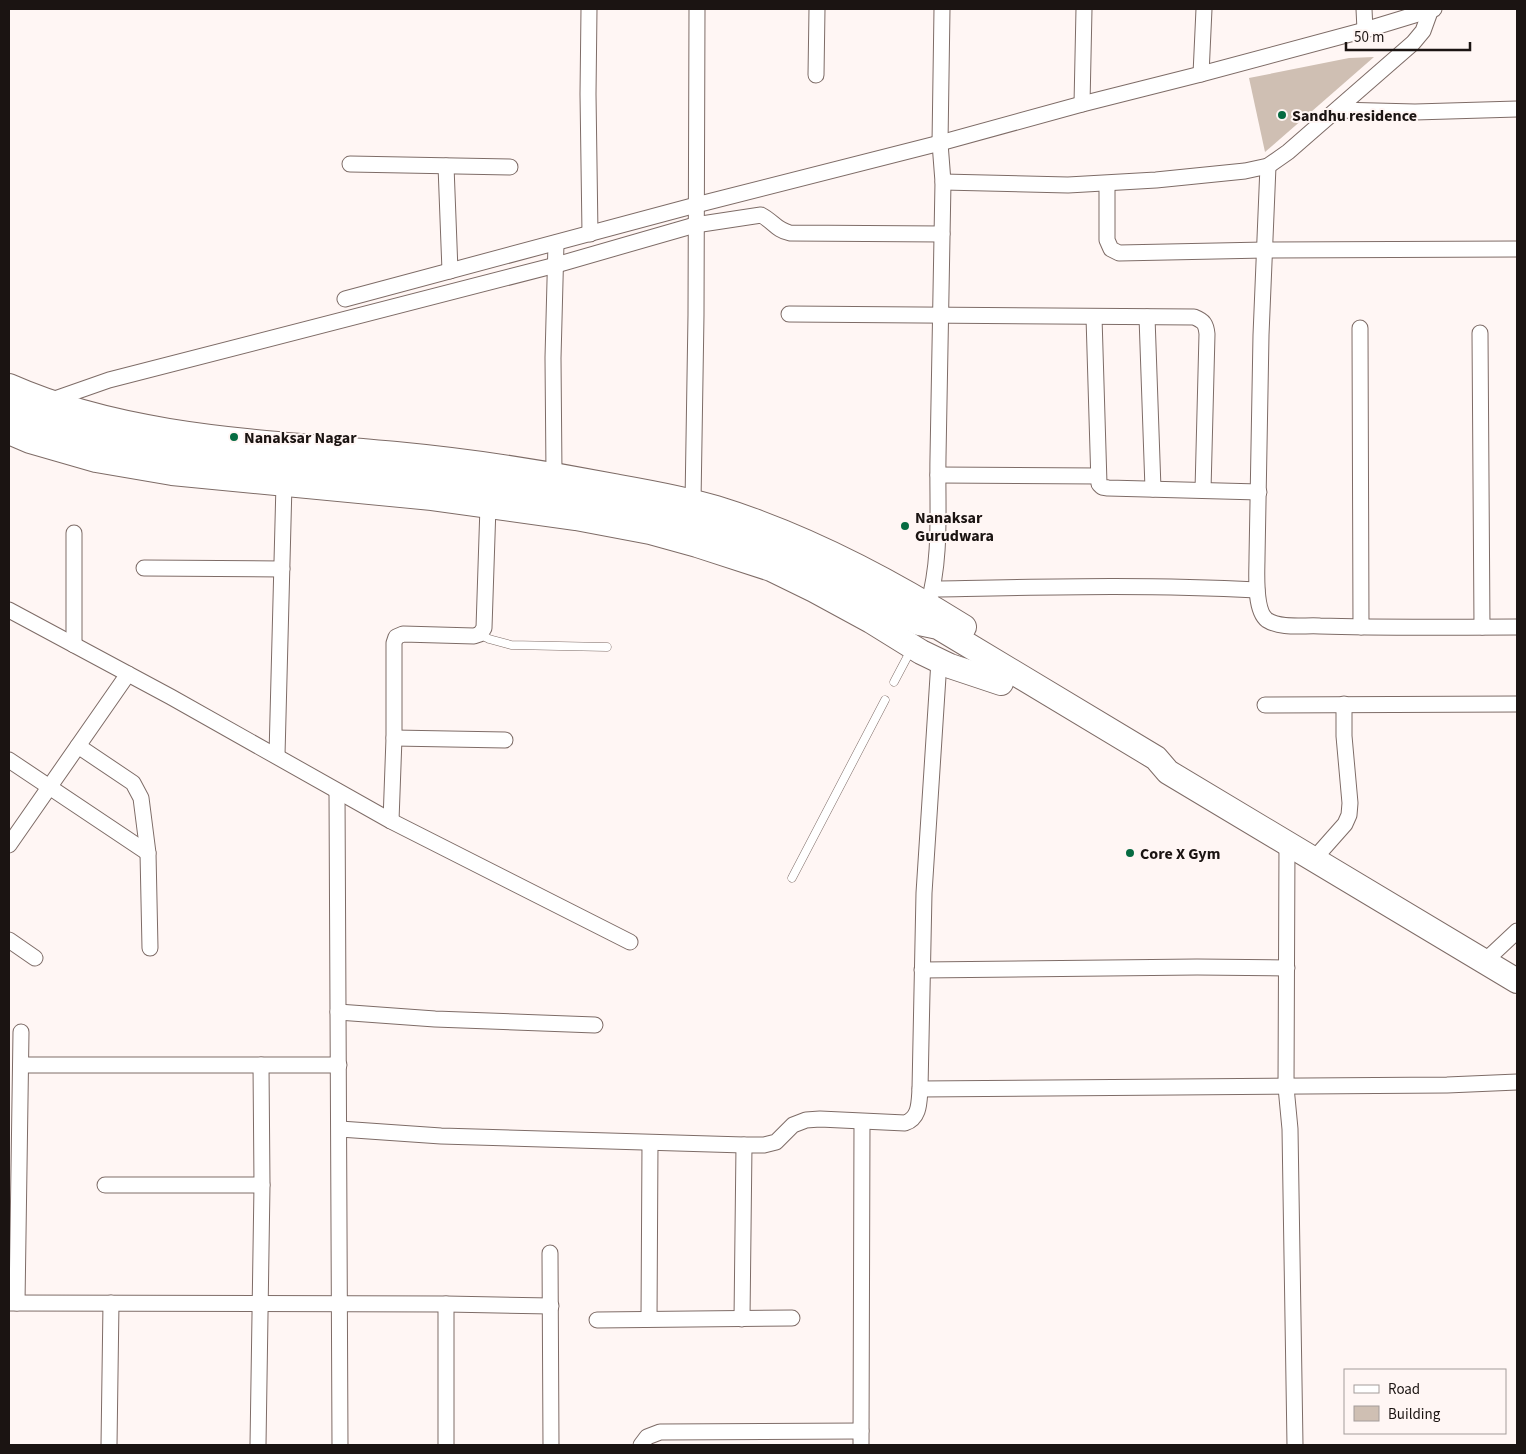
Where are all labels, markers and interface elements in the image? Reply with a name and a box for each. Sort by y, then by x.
scale bar [1346,20,1470,52]
text: 50 m [1354,27,1384,48]
place label: Sandhu residence [1292,105,1417,127]
marker: Sandhu residence [1276,109,1288,121]
place label: Nanaksar Nagar [244,427,357,449]
marker: Nanaksar Nagar [228,431,240,443]
place label: Nanaksar Gurudwara [915,507,994,547]
marker: Nanaksar Gurudwara [899,520,911,532]
place label: Core X Gym [1140,843,1220,865]
marker: Core X Gym [1124,847,1136,859]
legend [1344,1369,1506,1434]
text: Road [1388,1379,1420,1400]
text: Building [1388,1404,1441,1425]

